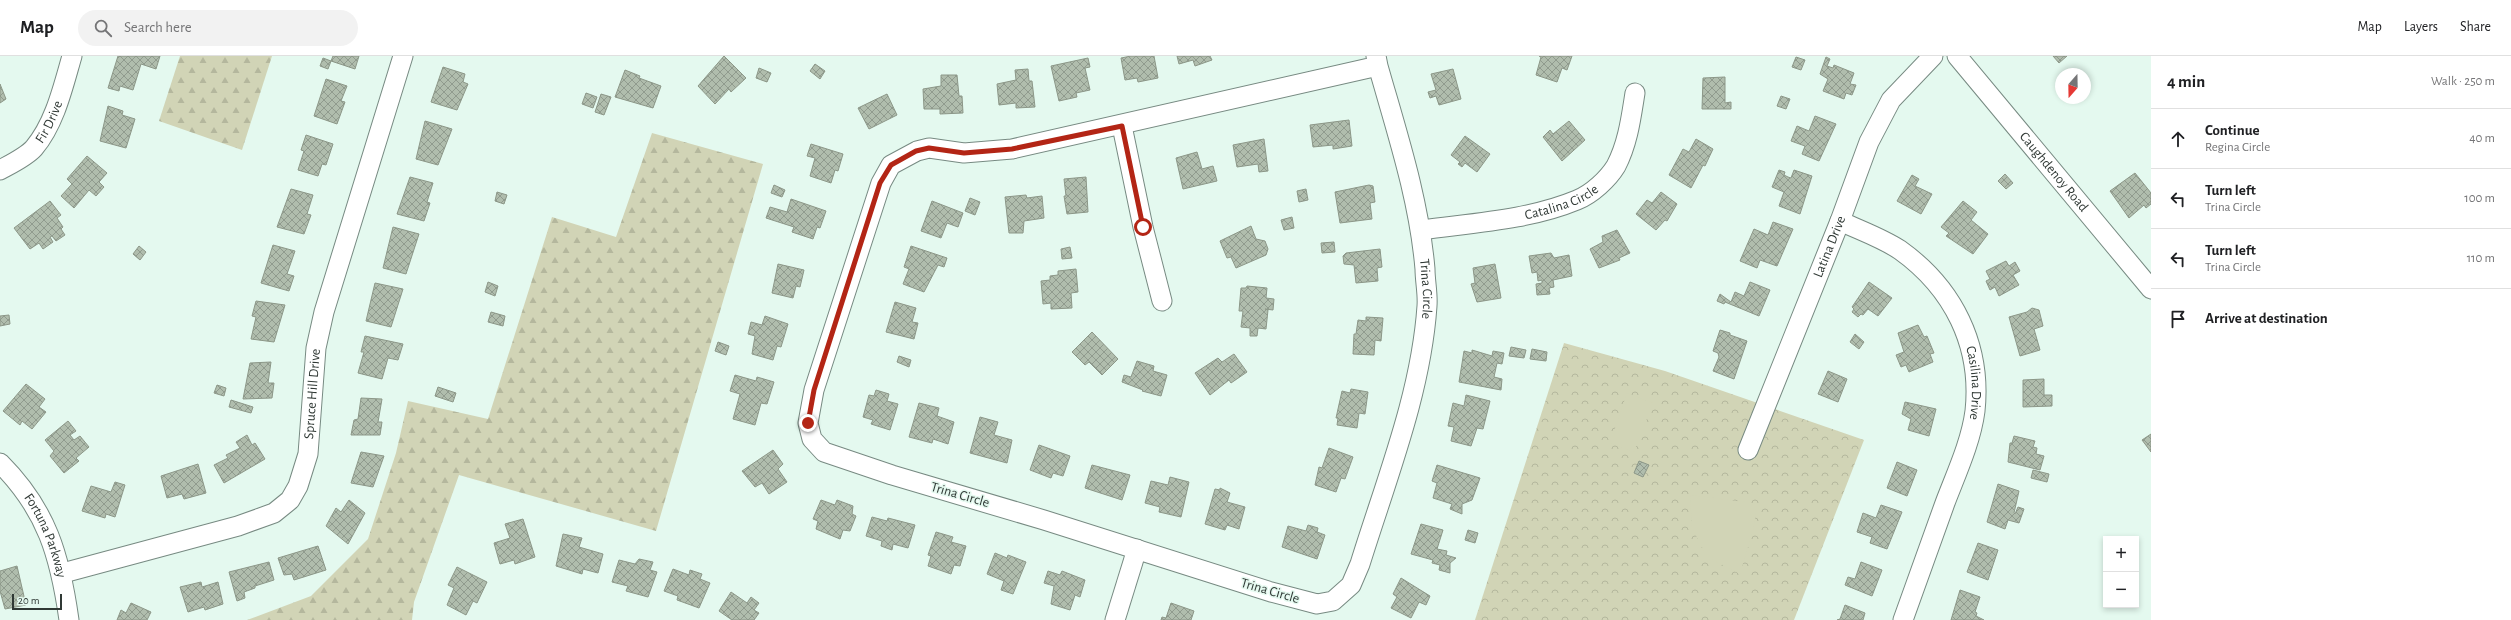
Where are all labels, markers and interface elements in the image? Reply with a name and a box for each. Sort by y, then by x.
search box [78,10,358,46]
icon: search [92,17,114,39]
text: Map [20,18,54,37]
text: Search here [124,20,192,35]
text: Map [2357,20,2382,34]
text: Layers [2404,20,2438,34]
text: Share [2460,20,2491,34]
north arrow [2055,68,2091,104]
text: 4 min [2167,73,2205,90]
text: Walk · 250 m [2431,75,2495,88]
street label: Fir Drive [33,99,65,146]
text: Continue [2205,123,2260,138]
icon: ahead [2167,128,2189,150]
street label: Caughdenoy Road [2017,130,2091,215]
text: 40 m [2469,132,2495,145]
text: Regina Circle [2205,141,2270,154]
street label: Catalina Circle [1523,182,1601,222]
text: Turn left [2205,183,2256,198]
icon: left [2167,188,2189,210]
text: 100 m [2464,192,2495,205]
text: Trina Circle [2205,201,2261,214]
street label: Latina Drive [1811,214,1848,280]
route start [1134,218,1152,236]
text: Turn left [2205,243,2256,258]
icon: left [2167,248,2189,270]
text: 110 m [2467,252,2495,265]
street label: Trina Circle [1417,258,1434,320]
text: Trina Circle [2205,261,2261,274]
icon: arrive [2167,308,2189,330]
text: Arrive at destination [2205,311,2328,326]
street label: Casilina Drive [1963,344,1983,421]
street label: Spruce Hill Drive [302,348,323,440]
route end [799,414,817,432]
street label: Trina Circle [929,480,991,510]
street label: Fortuna Parkway [21,491,68,579]
map controls [2103,536,2139,608]
button: + [2103,536,2139,572]
button: − [2103,572,2139,608]
street label: Trina Circle [1239,576,1301,606]
scale bar [12,592,62,611]
text: 20 m [18,595,39,606]

